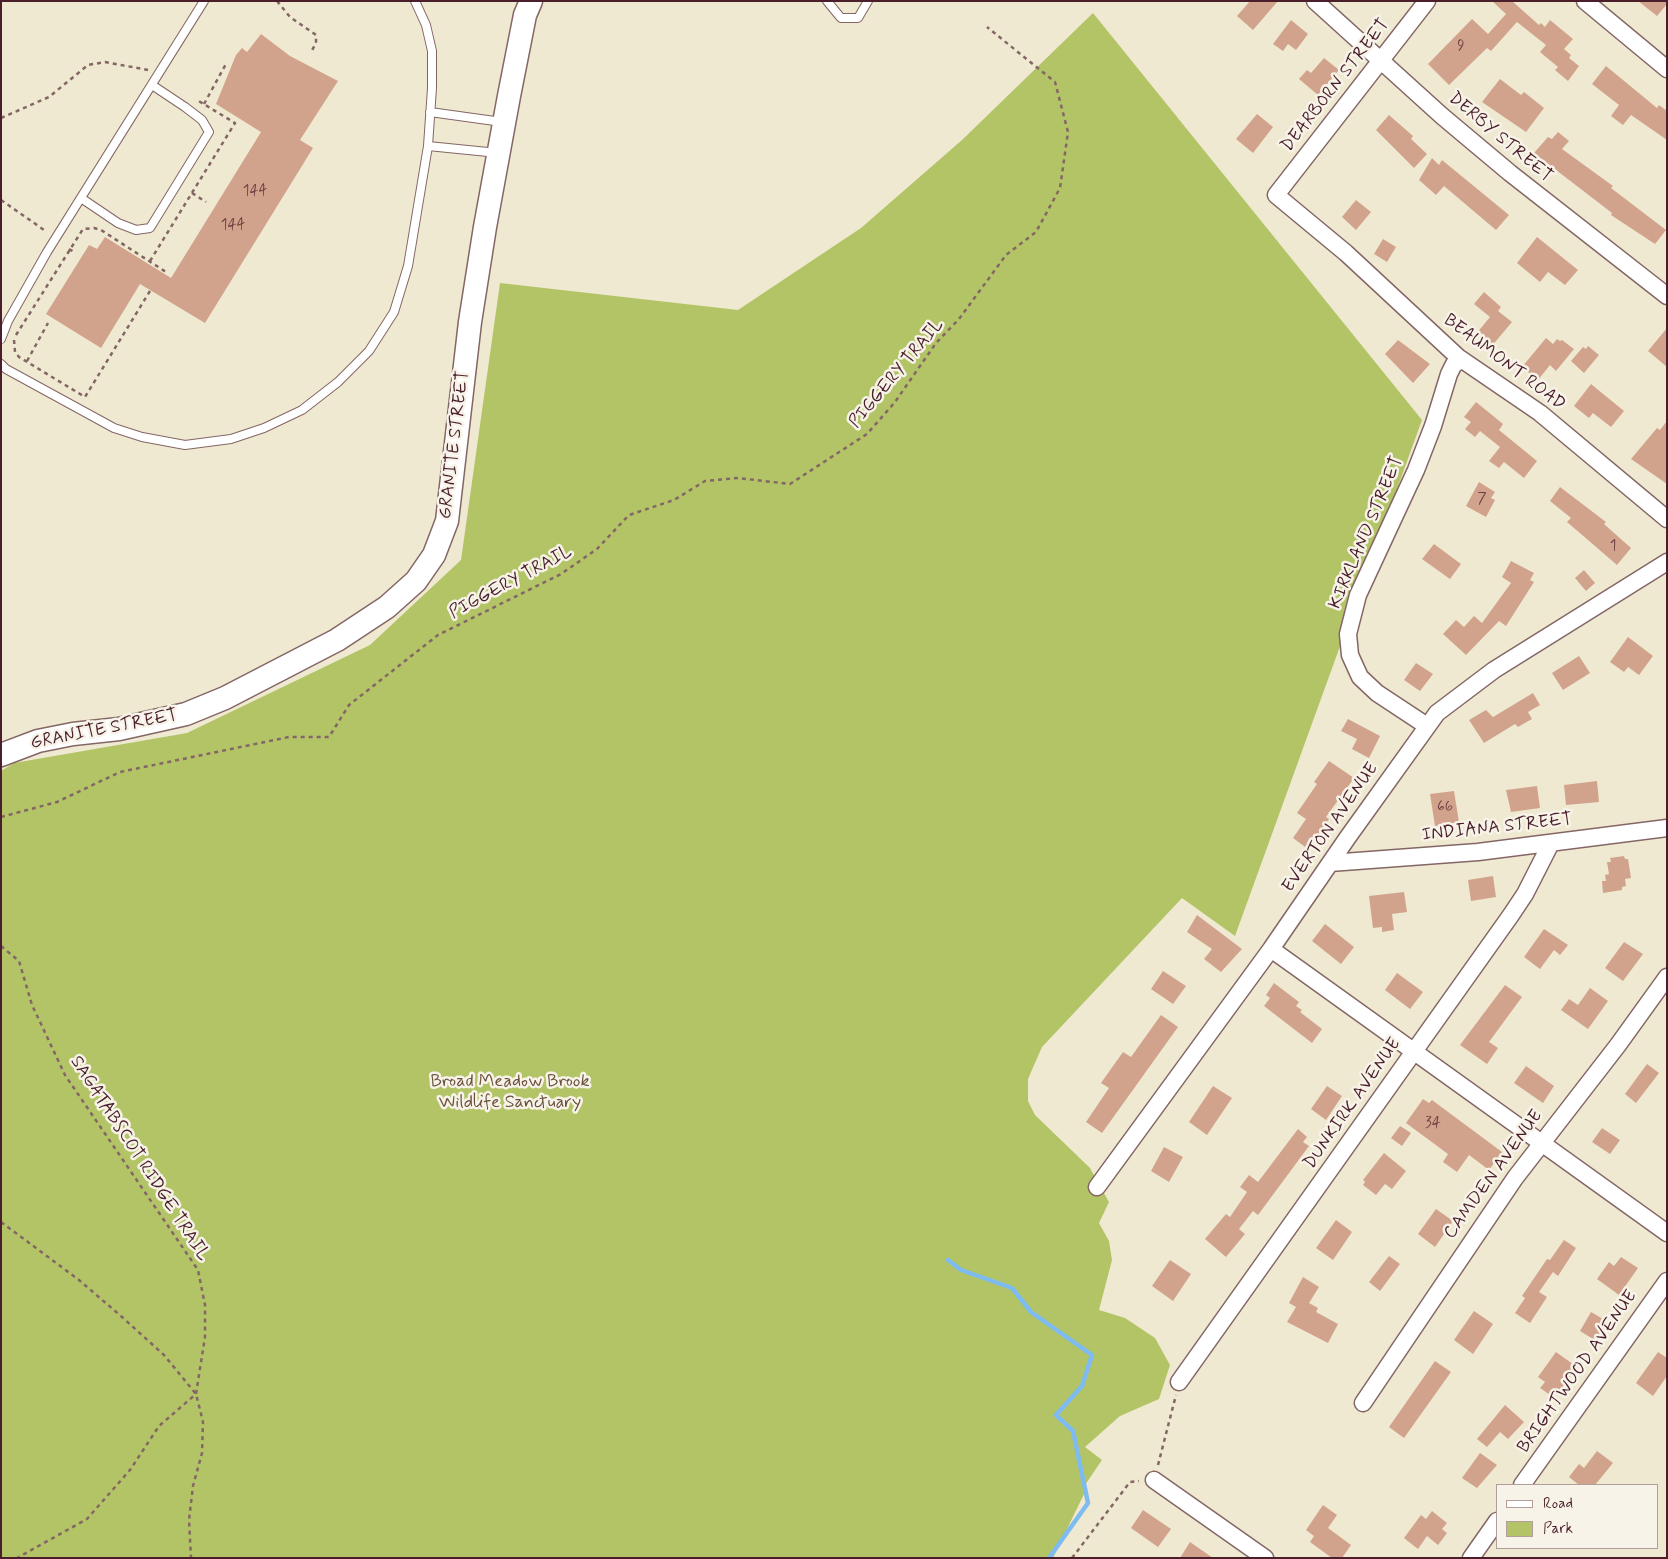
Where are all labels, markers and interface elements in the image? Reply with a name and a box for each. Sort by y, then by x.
street label: DEARBORN STREET [1277,15,1395,157]
house number: 9 [1457,38,1465,56]
street label: DERBY STREET [1444,88,1556,188]
house number: 144 [243,183,267,201]
house number: 144 [221,217,245,235]
street label: BEAUMONT ROAD [1439,310,1569,416]
street label: PIGGERY TRAIL [845,315,949,433]
street label: GRANITE STREET [435,370,475,520]
street label: KIRKLAND STREET [1325,454,1409,612]
house number: 7 [1477,491,1487,509]
house number: 1 [1610,538,1616,556]
street label: PIGGERY TRAIL [446,542,576,624]
street label: GRANITE STREET [29,705,179,755]
street label: EVERTON AVENUE [1278,759,1384,897]
house number: 66 [1437,799,1453,817]
street label: INDIANA STREET [1421,809,1573,847]
street label: DUNKIRK AVENUE [1300,1034,1406,1174]
street label: SAGATABSCOT RIDGE TRAIL [65,1052,213,1266]
park label: Broad Meadow Brook Wildlife Sanctuary [430,1071,590,1114]
street label: CAMDEN AVENUE [1440,1106,1548,1244]
house number: 34 [1425,1115,1441,1133]
street label: BRIGHTWOOD AVENUE [1514,1286,1642,1458]
legend [1496,1484,1658,1549]
text: Road [1543,1494,1573,1514]
text: Park [1543,1519,1573,1539]

